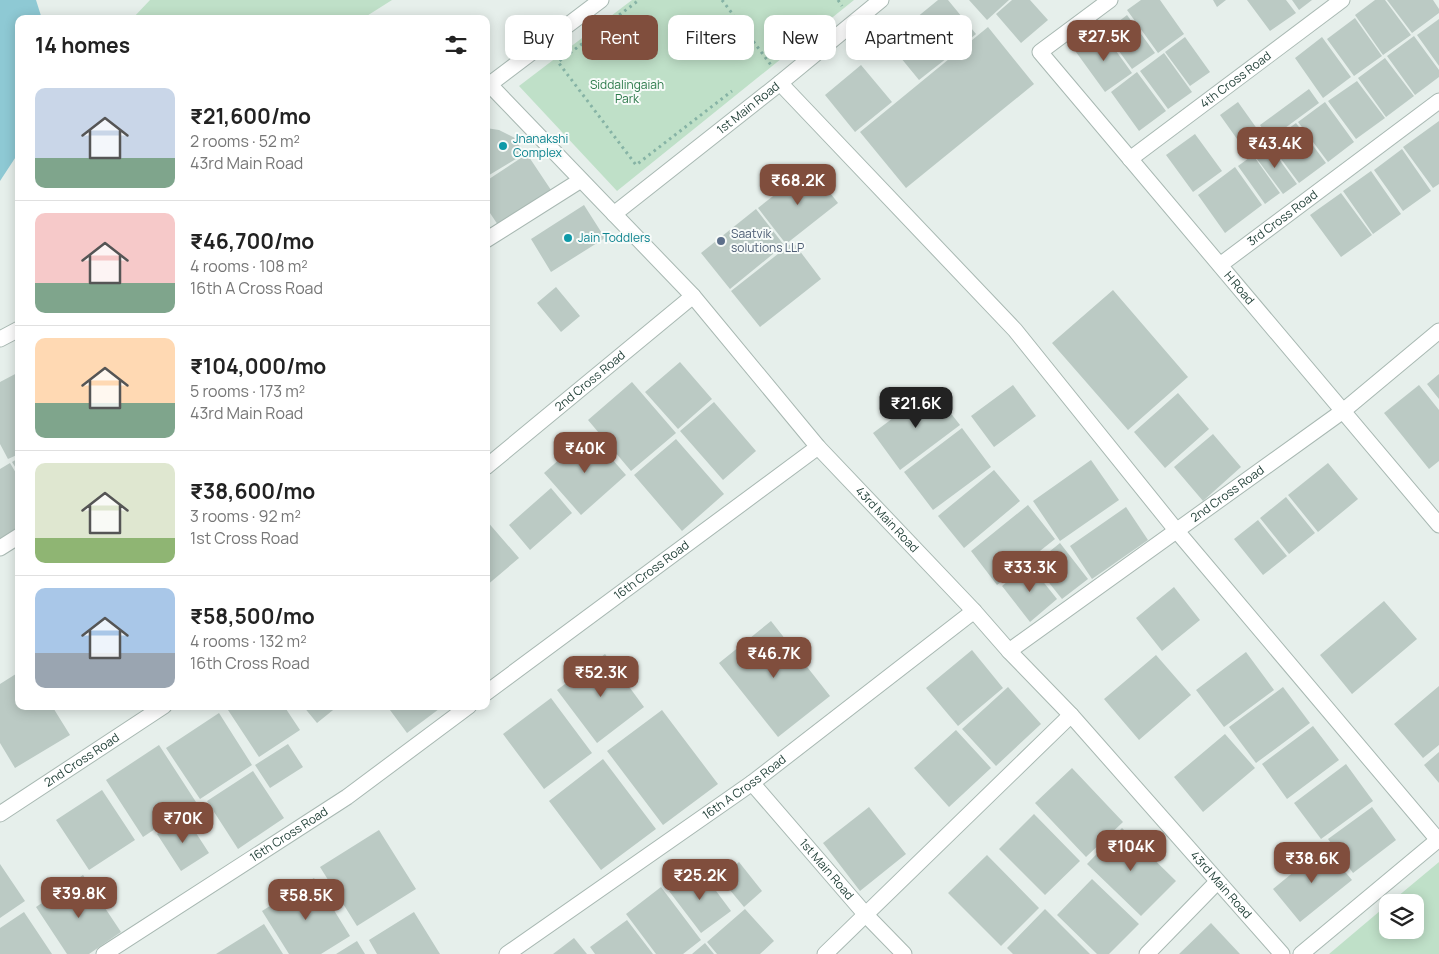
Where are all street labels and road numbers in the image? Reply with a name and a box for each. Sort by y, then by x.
street label: 4th Cross Road [1196,47,1274,112]
street label: 1st Main Road [713,78,783,138]
street label: 3rd Cross Road [1244,186,1321,250]
street label: H Road [1220,267,1259,308]
street label: 2nd Cross Road [551,346,629,415]
street label: 2nd Cross Road [1187,461,1267,526]
street label: 43rd Main Road [852,483,923,556]
street label: 16th Cross Road [610,536,692,604]
street label: 2nd Cross Road [41,729,123,791]
street label: 16th A Cross Road [699,751,789,823]
street label: 16th Cross Road [246,803,331,866]
street label: 1st Main Road [796,835,858,903]
street label: 43rd Main Road [1187,847,1256,922]

